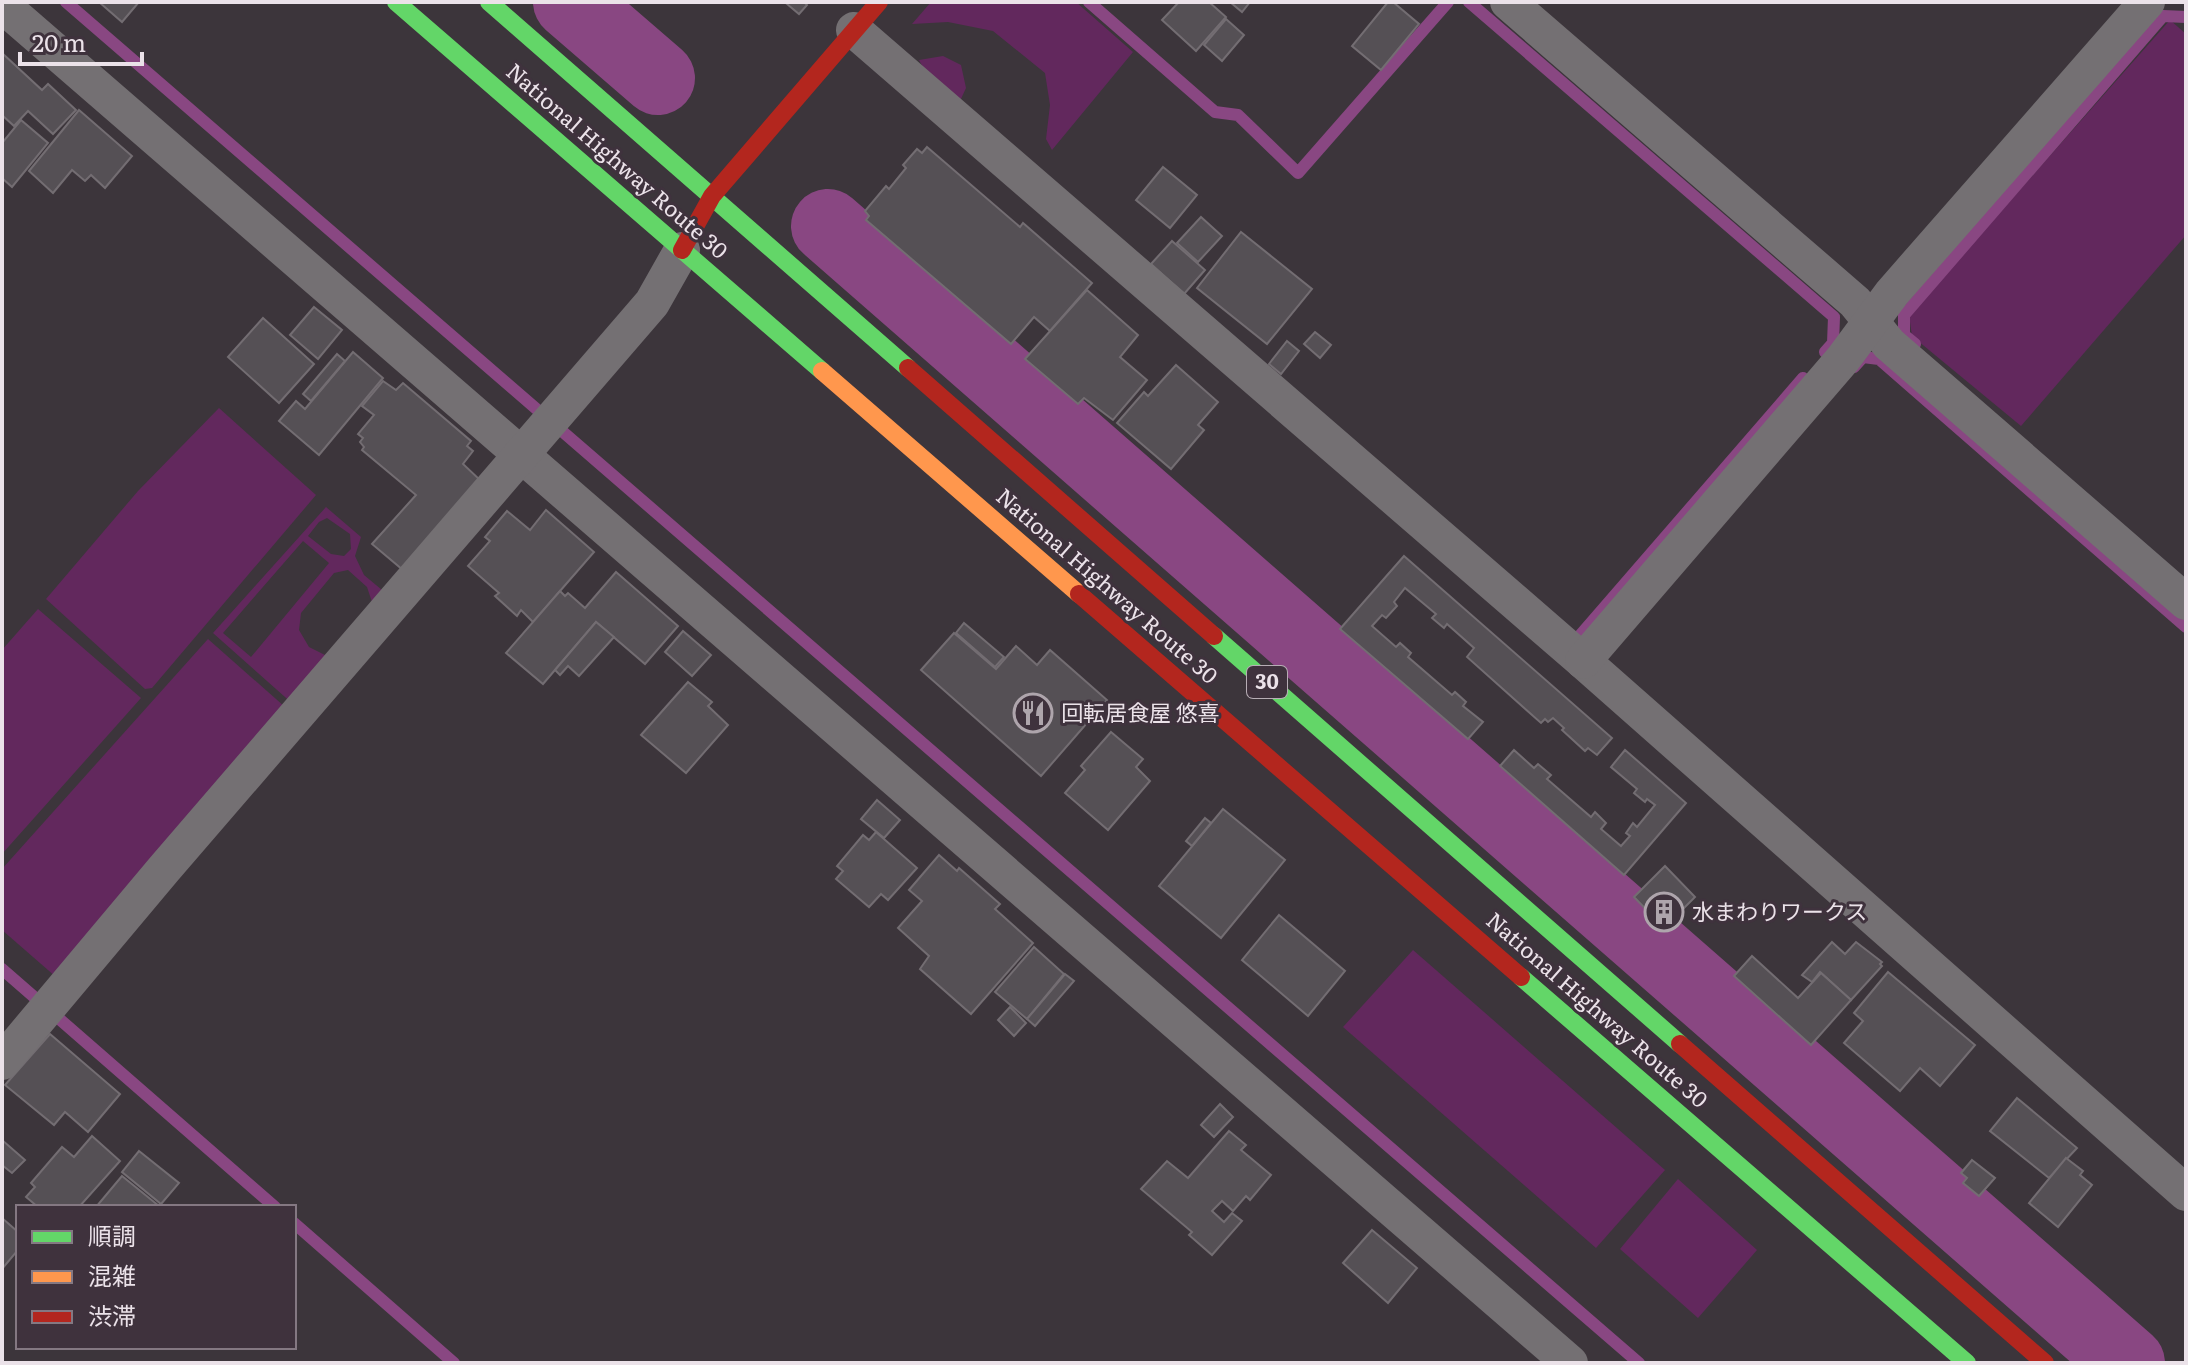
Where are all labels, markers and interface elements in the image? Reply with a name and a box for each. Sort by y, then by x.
scale bar [20,16,142,66]
text: 20 m [32,24,86,59]
street label: National Highway Route 30 [500,54,736,266]
street label: National Highway Route 30 [990,479,1226,691]
road number: 30 [1247,666,1287,698]
restaurant icon: 回転居食屋 悠喜 [1012,692,1054,734]
place label: 回転居食屋 悠喜 [1061,695,1219,728]
building icon: 水まわりワークス [1643,891,1685,933]
place label: 水まわりワークス [1692,894,1867,927]
street label: National Highway Route 30 [1480,903,1716,1115]
legend [16,1205,296,1349]
text: 順調 [88,1217,136,1252]
text: 混雑 [88,1257,136,1292]
text: 渋滞 [88,1297,136,1332]

